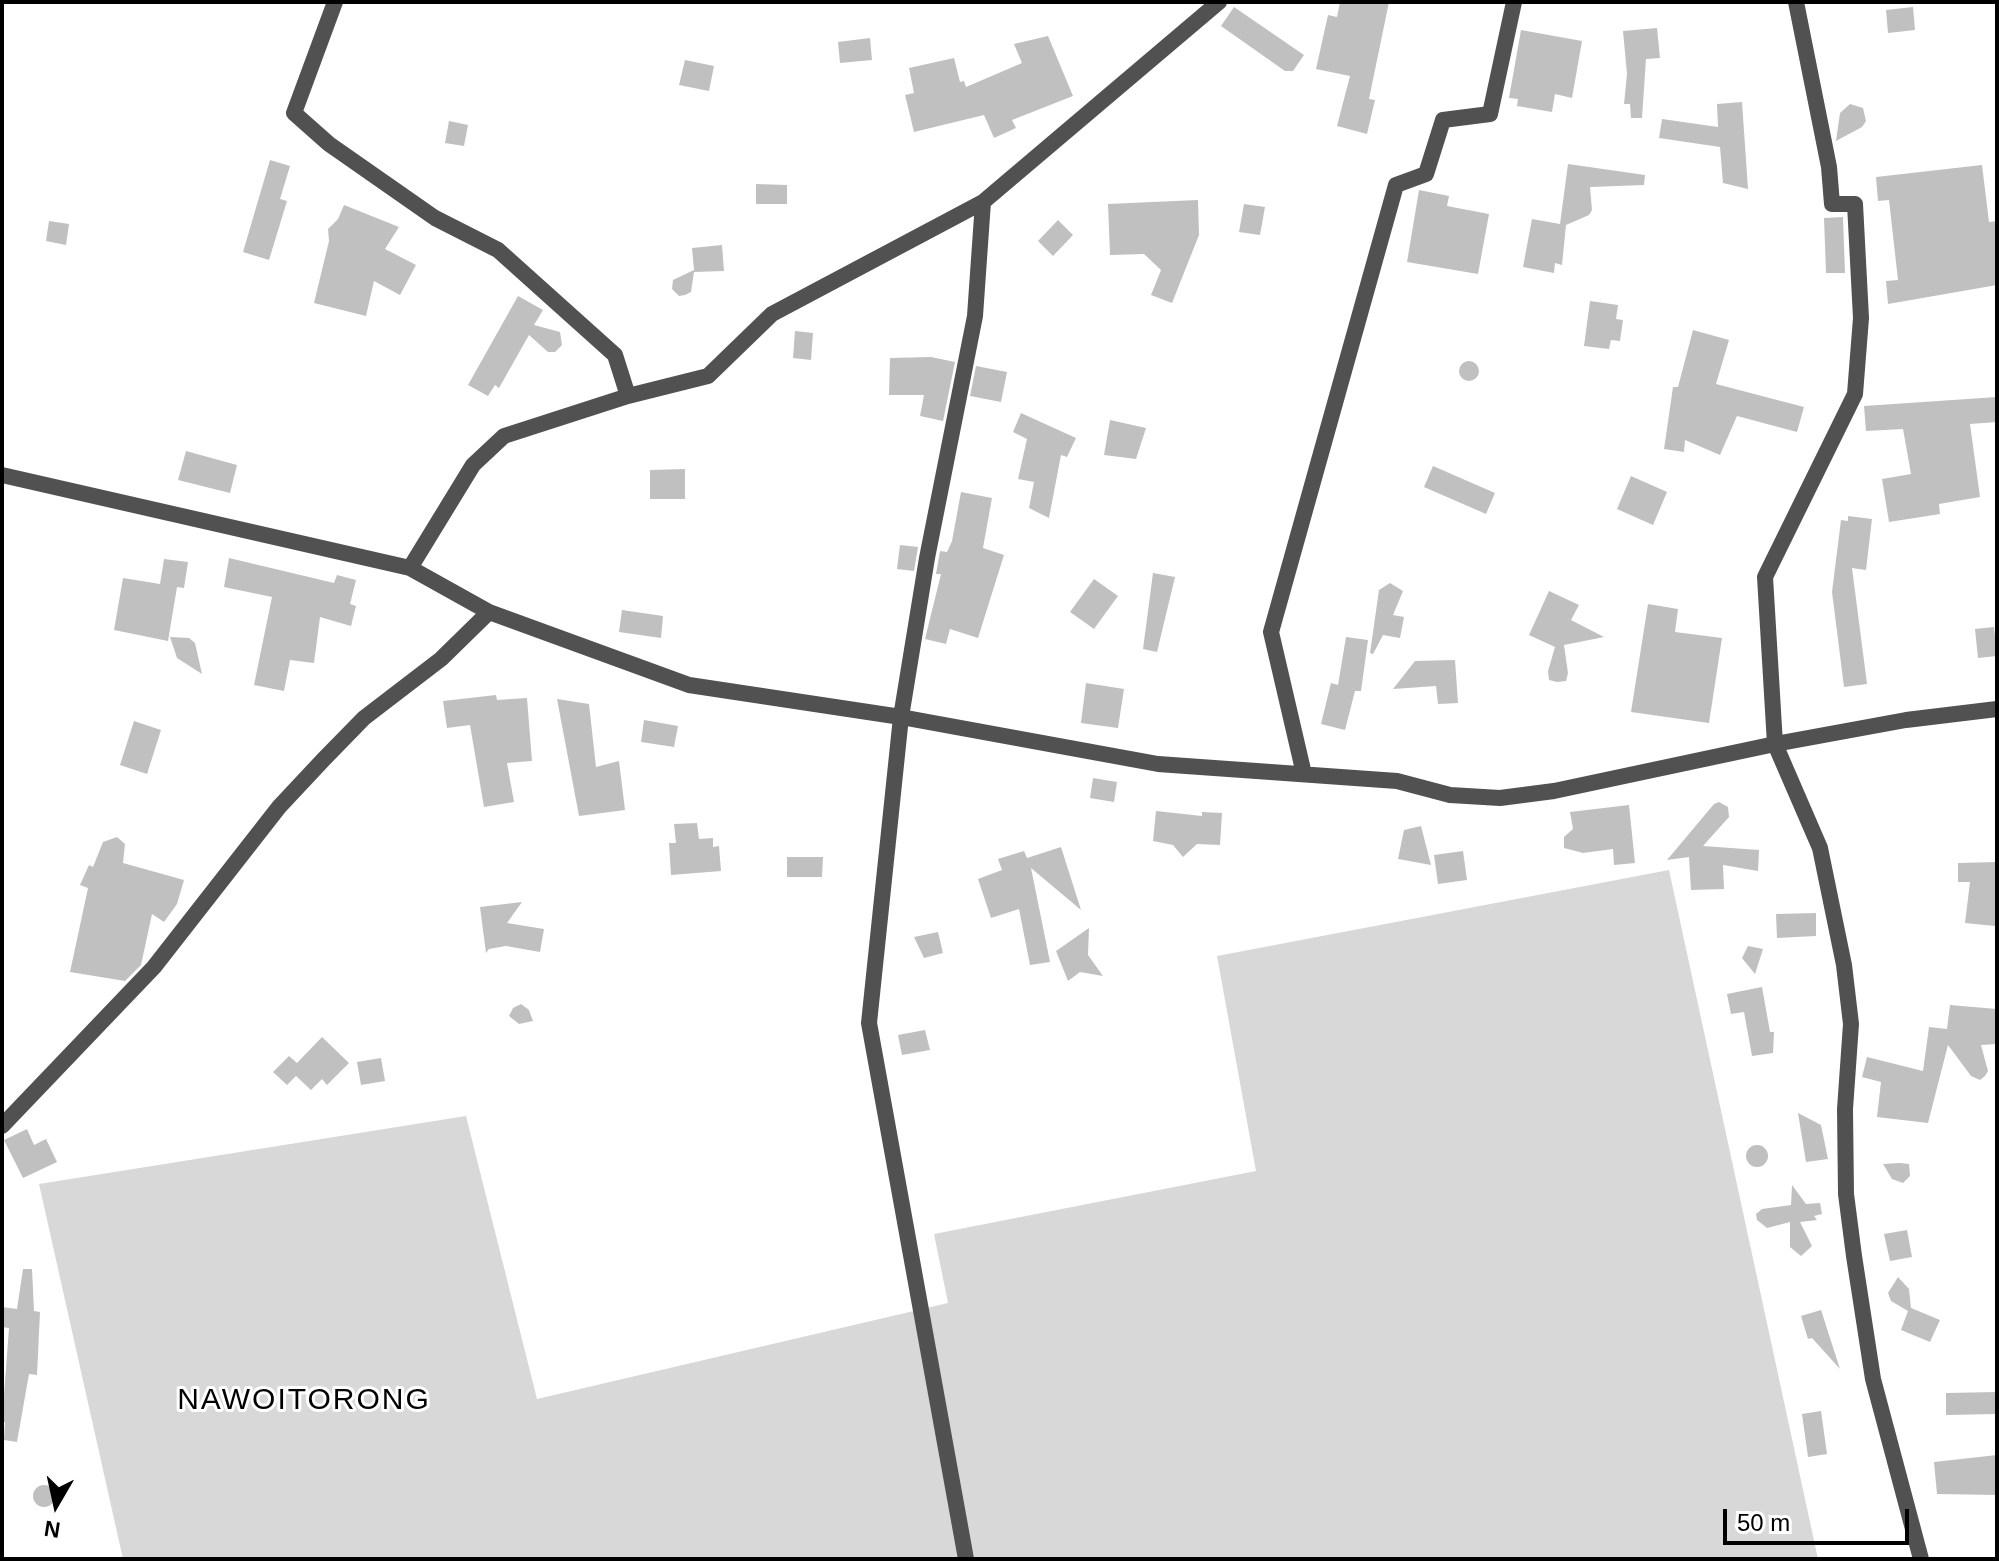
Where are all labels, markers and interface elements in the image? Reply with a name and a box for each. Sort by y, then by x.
district label: NAWOITORONG [177,1383,431,1419]
north arrow [16,1465,96,1545]
scale bar [1727,1493,1913,1543]
text: 50 m [1737,1509,1790,1536]
text: N [42,1516,62,1543]

